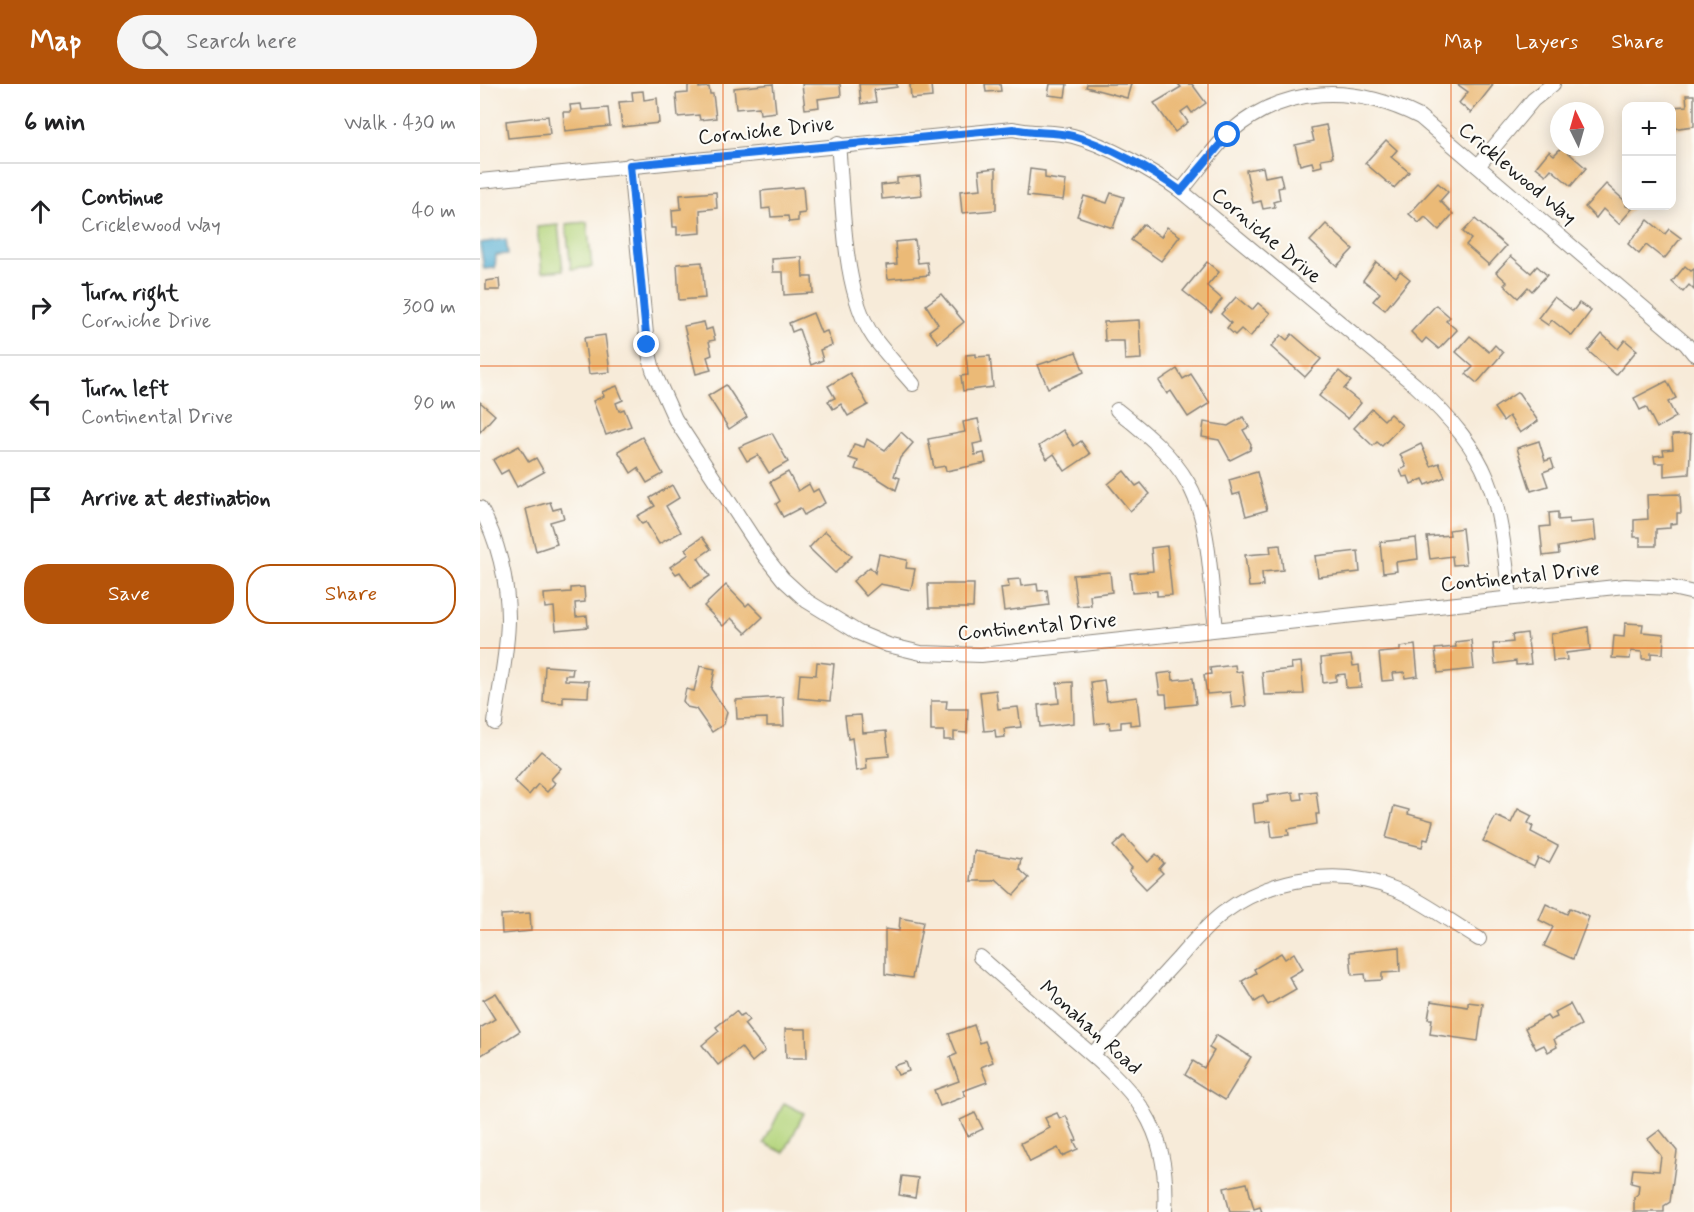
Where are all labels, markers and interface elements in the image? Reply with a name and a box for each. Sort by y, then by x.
search box [117,15,537,69]
text: Map [30,24,81,61]
icon: search [138,26,171,59]
text: Search here [186,28,297,56]
text: Map [1444,28,1482,56]
text: Layers [1515,28,1578,56]
text: Share [1611,28,1664,56]
north arrow [1550,102,1604,156]
map controls [1622,102,1676,210]
button: + [1622,102,1676,156]
text: 6 min [24,106,86,140]
text: Walk · 430 m [344,110,456,137]
street label: Corniche Drive [697,110,836,152]
street label: Cricklewood Way [1452,116,1583,232]
route start [1214,121,1240,147]
button: − [1622,156,1676,210]
street label: Corniche Drive [1205,181,1328,290]
text: Continue [81,184,163,212]
icon: ahead [24,195,57,228]
text: 40 m [412,198,456,225]
text: Cricklewood Way [81,212,221,239]
text: Turn right [81,280,179,308]
icon: right [24,291,57,324]
text: 300 m [402,294,456,321]
text: Corniche Drive [81,308,211,335]
route end [633,331,659,357]
text: Turn left [81,376,169,404]
icon: left [24,387,57,420]
text: 90 m [413,390,456,417]
text: Continental Drive [81,404,233,431]
icon: arrive [24,483,57,516]
text: Arrive at destination [81,485,271,513]
street label: Continental Drive [1439,555,1601,599]
button: Save [24,564,234,624]
button: Share [246,564,456,624]
street label: Continental Drive [956,606,1118,648]
street label: Monahan Road [1033,974,1148,1081]

